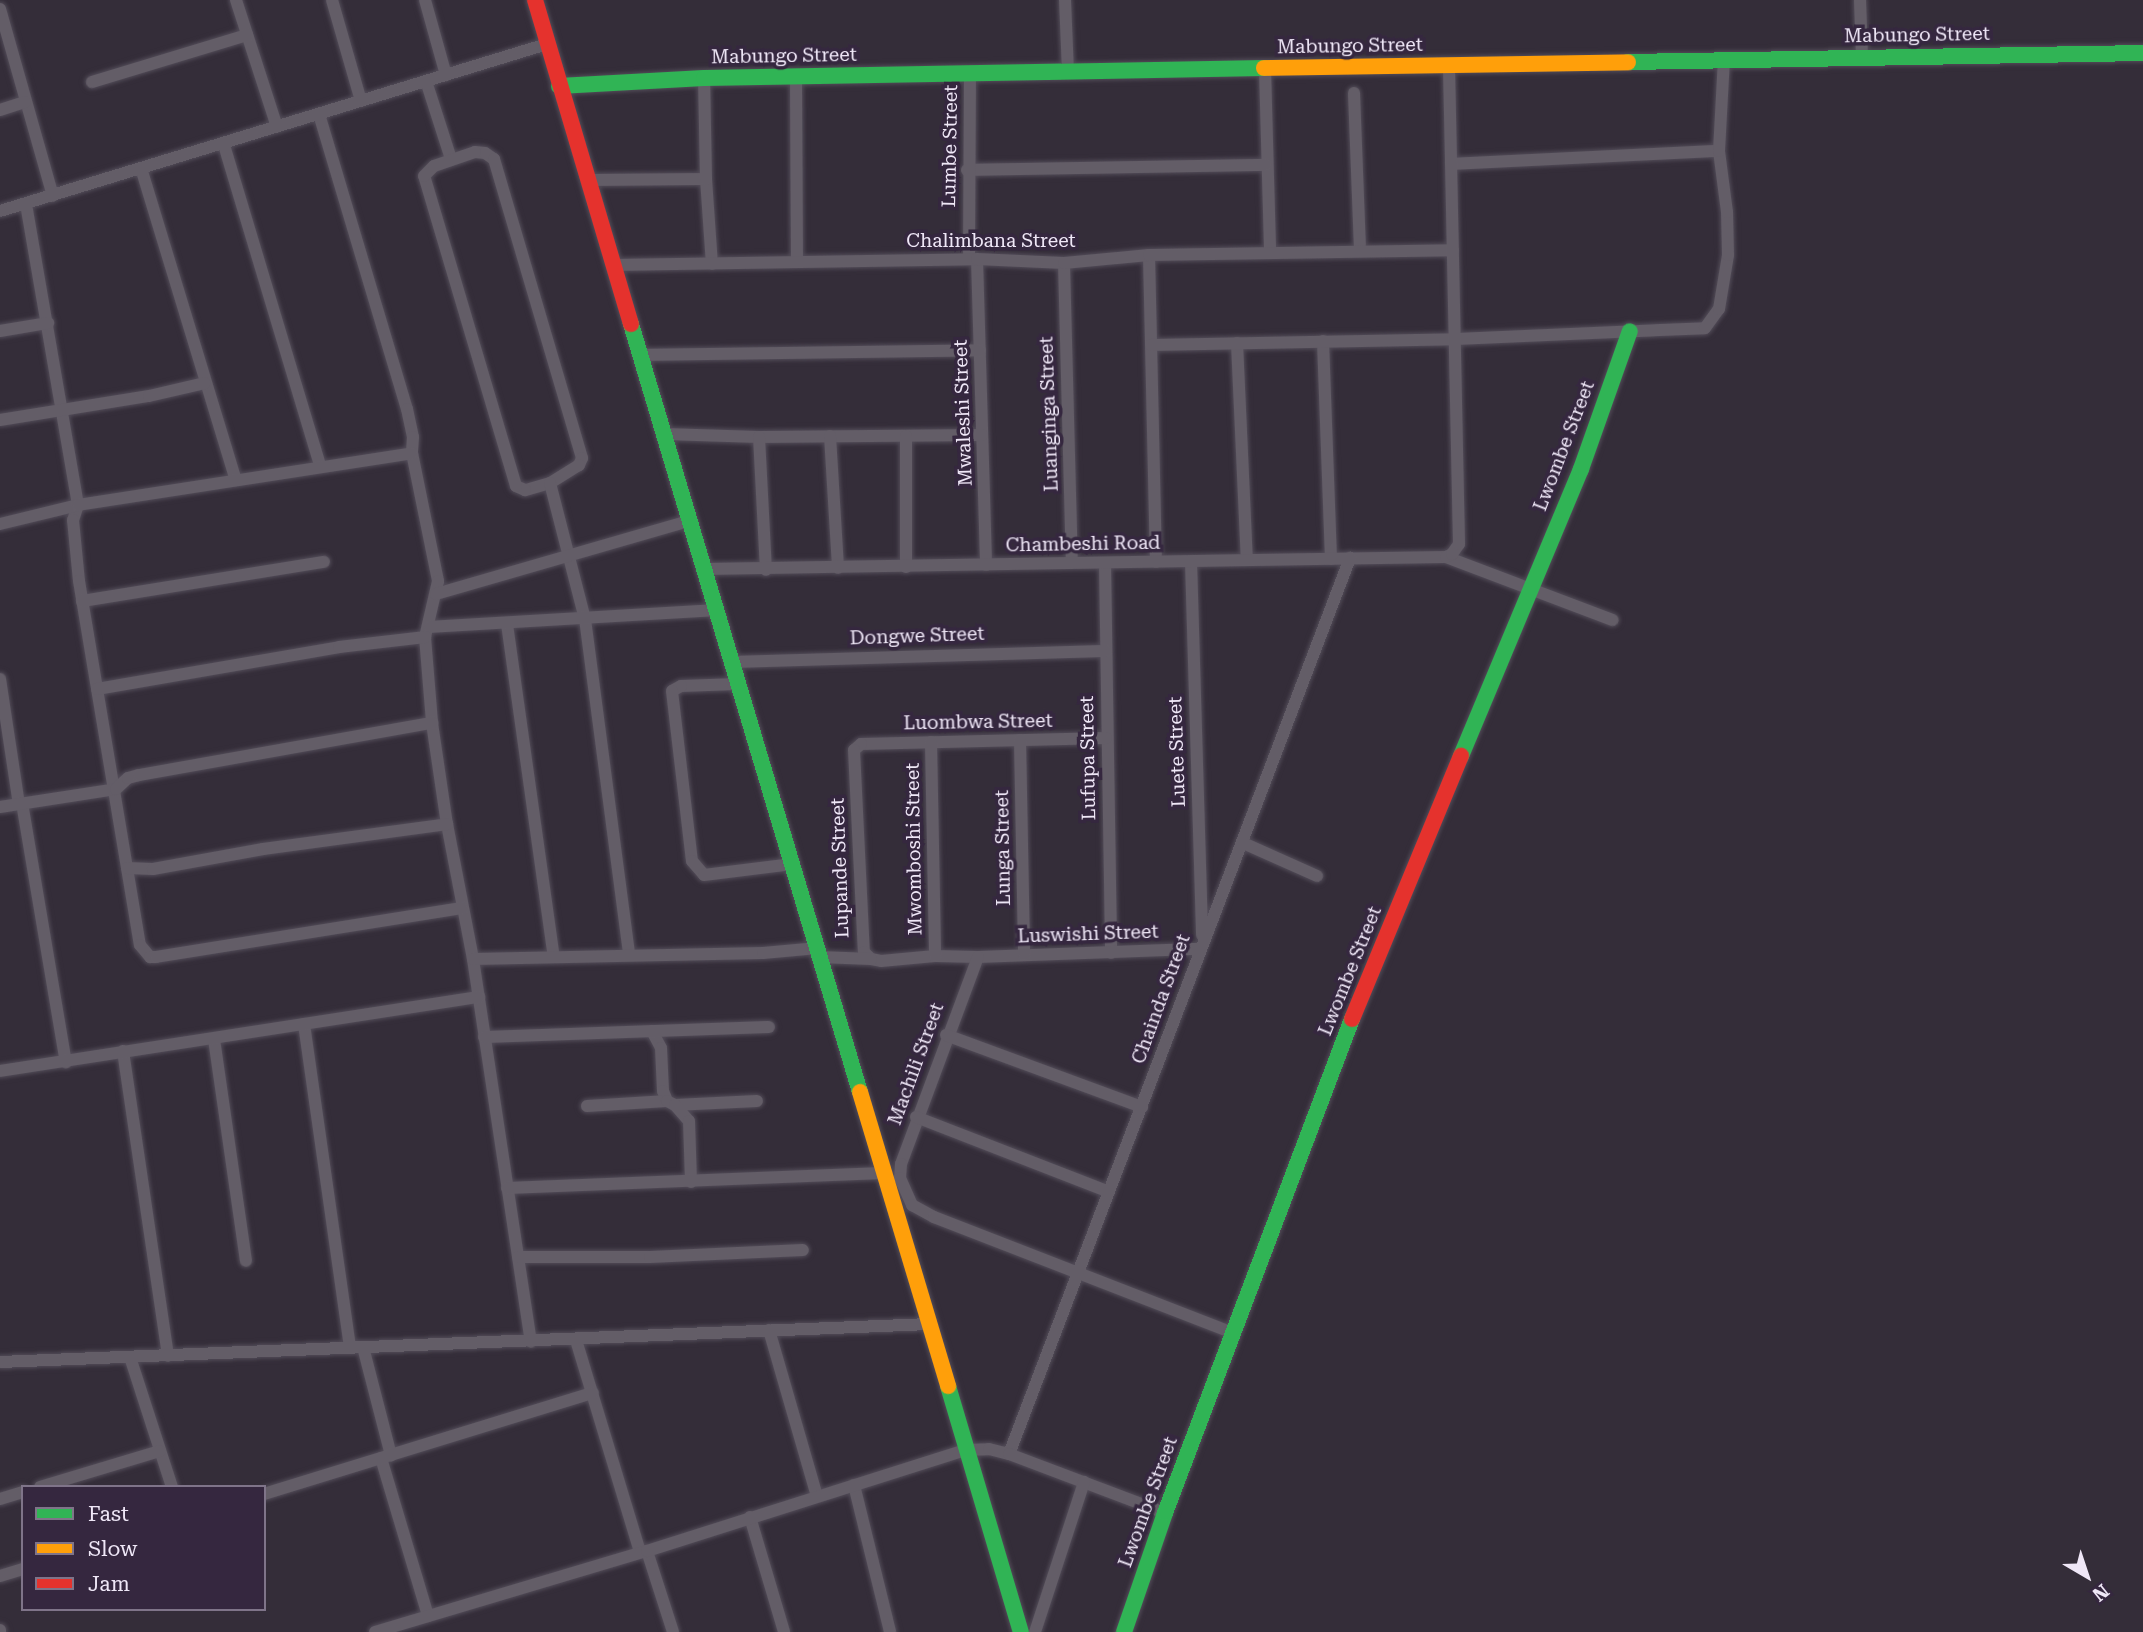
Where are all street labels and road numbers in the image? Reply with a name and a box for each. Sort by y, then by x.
street label: Mabungo Street [1844,22,1990,48]
street label: Mabungo Street [1277,33,1423,59]
street label: Mabungo Street [711,43,857,69]
street label: Lumbe Street [938,84,962,208]
street label: Chalimbana Street [906,230,1076,252]
street label: Luanginga Street [1035,336,1063,492]
street label: Mwaleshi Street [949,339,977,487]
street label: Lwombe Street [1529,378,1599,514]
street label: Chambeshi Road [1005,531,1161,557]
street label: Dongwe Street [849,622,985,650]
street label: Lufupa Street [1076,695,1100,821]
street label: Luete Street [1164,696,1190,808]
street label: Luombwa Street [903,709,1053,735]
street label: Mwomboshi Street [901,762,927,936]
street label: Lunga Street [991,790,1015,906]
street label: Lupande Street [826,797,854,939]
street label: Lwombe Street [1314,903,1386,1039]
street label: Luswishi Street [1017,920,1159,948]
street label: Chainda Street [1127,931,1195,1067]
street label: Machili Street [883,1000,949,1128]
street label: Lwombe Street [1114,1433,1182,1571]

